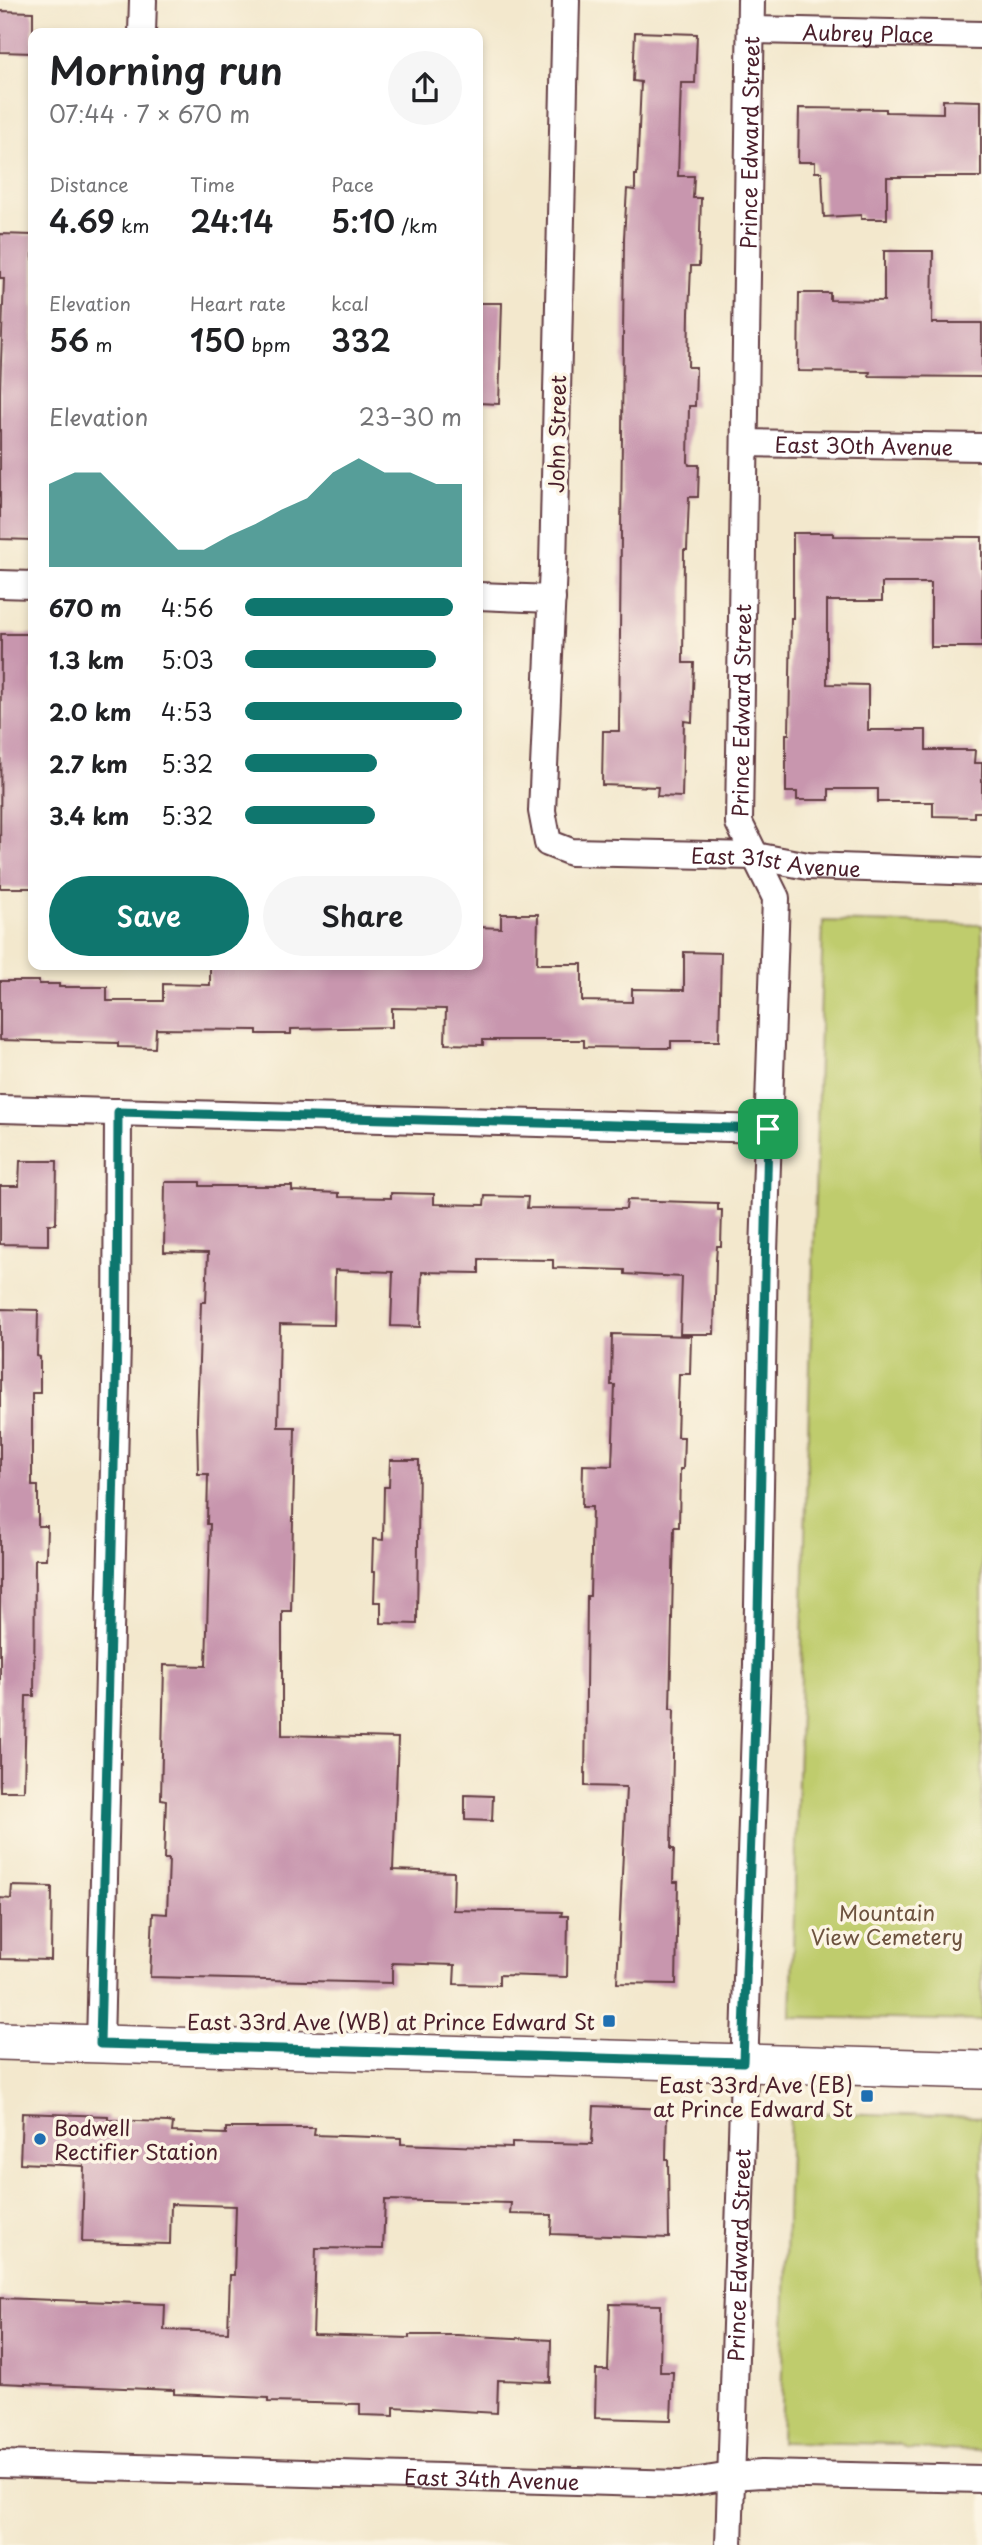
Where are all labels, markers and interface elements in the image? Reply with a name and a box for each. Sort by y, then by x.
street label: Aubrey Place [802,15,934,50]
street label: Prince Edward Street [731,36,766,249]
text: Morning run [49,41,283,98]
button: share [388,51,462,125]
text: 07:44 · 7 × 670 m [49,96,250,131]
text: Distance [49,170,129,198]
text: Time [190,170,235,198]
text: Pace [331,170,374,198]
text: 4.69 [49,198,115,243]
text: 24:14 [190,198,274,243]
text: 5:10 [331,198,395,243]
text: km [115,211,150,239]
text: /km [395,211,438,239]
text: Elevation [49,289,131,317]
text: Heart rate [190,289,286,317]
text: kcal [331,289,369,317]
text: 56 [49,317,89,362]
text: 150 [190,317,245,362]
text: 332 [331,317,391,362]
text: m [89,330,113,358]
text: bpm [245,330,291,358]
street label: John Street [539,375,573,493]
text: Elevation [49,399,148,434]
text: 23–30 m [359,399,462,434]
street label: East 30th Avenue [775,428,953,463]
text: 670 m [49,590,122,625]
text: 4:56 [161,590,214,625]
street label: Prince Edward Street [723,604,758,817]
text: 1.3 km [49,642,124,677]
text: 5:03 [161,642,214,677]
text: 2.0 km [49,694,131,729]
text: 4:53 [161,694,212,729]
text: 2.7 km [49,746,128,781]
text: 5:32 [161,746,213,781]
text: 3.4 km [49,798,129,833]
text: 5:32 [161,798,213,833]
street label: East 31st Avenue [691,839,861,884]
button: Save [49,876,249,956]
button: Share [263,876,462,956]
pin [738,1099,798,1159]
icon: arrive [749,1110,787,1148]
park label: Mountain View Cemetery [811,1896,963,1952]
place label: East 33rd Ave (WB) at Prince Edward St [187,2005,595,2037]
marker: East 33rd Ave (WB) at Prince Edward St [601,2013,617,2029]
place label: East 33rd Ave (EB) at Prince Edward St [653,2068,853,2124]
marker: East 33rd Ave (EB) at Prince Edward St [859,2088,875,2104]
place label: Bodwell Rectifier Station [54,2111,218,2167]
marker: Bodwell Rectifier Station [32,2131,48,2147]
street label: Prince Edward Street [719,2148,758,2362]
street label: East 34th Avenue [404,2460,580,2497]

